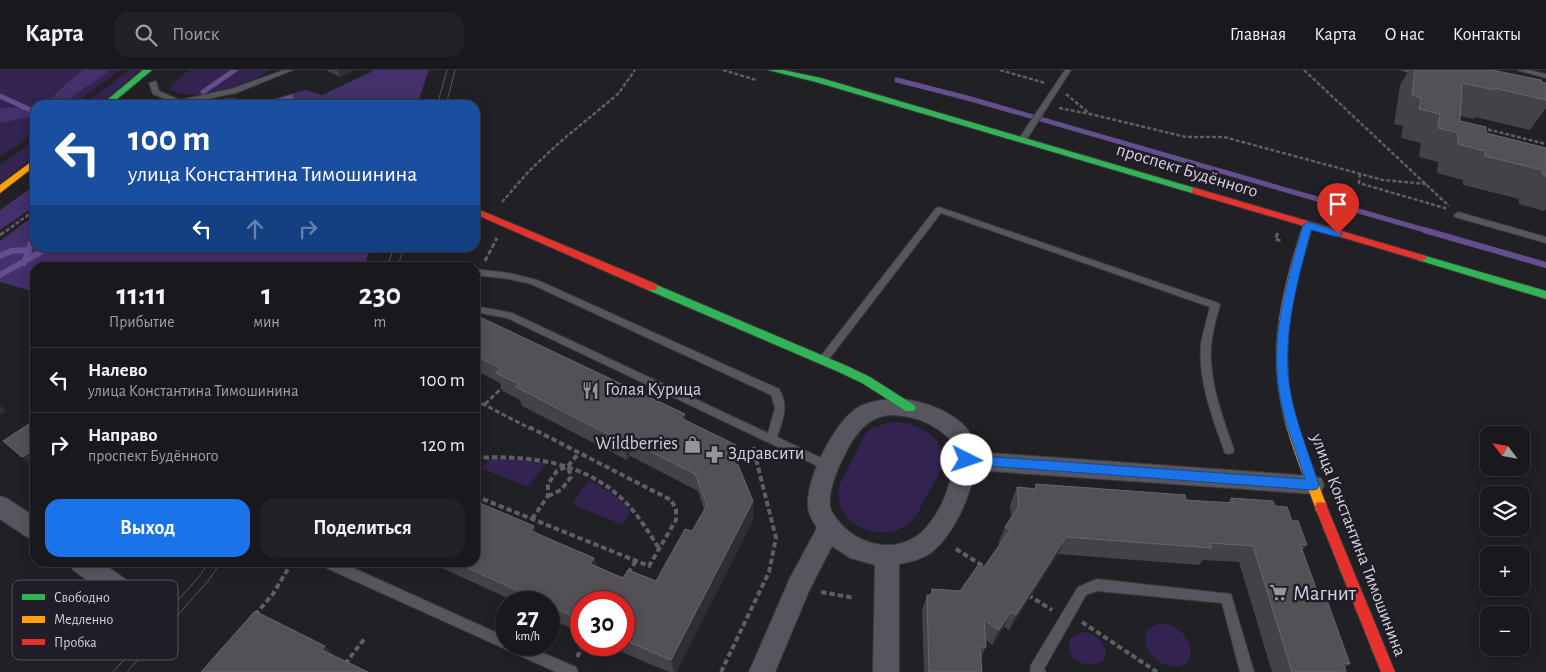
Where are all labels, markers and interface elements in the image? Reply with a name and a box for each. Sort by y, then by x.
search box [114,12,464,57]
icon: search [132,21,160,49]
text: Карта [25,22,84,46]
text: Поиск [172,25,219,44]
text: Главная [1230,26,1286,44]
text: Карта [1314,26,1356,44]
text: О нас [1384,26,1425,44]
text: Контакты [1453,26,1521,44]
icon: left [45,120,110,185]
text: 100 m [128,122,211,157]
street label: проспект Будённого [1114,141,1260,201]
text: улица Константина Тимошинина [128,163,417,185]
pin [1317,183,1359,234]
icon: arrive [1324,190,1352,218]
icon: left [188,215,216,243]
icon: ahead [241,215,269,243]
icon: right [294,215,322,243]
text: 11:11 [117,280,167,310]
text: 1 [261,280,272,310]
text: 230 [359,280,401,310]
text: Прибытие [109,314,175,330]
text: мин [253,314,280,330]
text: m [374,314,386,330]
text: Налево [88,361,147,380]
icon: left [45,366,73,394]
text: 100 m [420,371,465,390]
restaurant icon: Голая Курица [581,380,601,400]
place label: Голая Курица [605,381,701,399]
text: улица Константина Тимошинина [88,383,298,399]
text: Направо [88,426,158,445]
north arrow [1480,426,1530,476]
map controls [1480,426,1530,656]
street label: улица Константина Тимошинина [1307,430,1409,659]
icon: right [45,431,73,459]
position arrow [940,433,992,485]
shop icon: Wildberries [682,434,702,454]
place label: Wildberries [595,435,678,453]
text: 120 m [421,436,465,455]
pharmacy icon: Здравсити [704,444,724,464]
place label: Здравсити [728,445,804,463]
text: проспект Будённого [88,448,218,464]
button: layers [1480,486,1530,536]
button: Выход [45,499,250,557]
button: Поделиться [260,499,465,557]
button: + [1480,546,1530,596]
legend [12,580,178,660]
supermarket icon: Магнит [1269,583,1289,603]
place label: Магнит [1293,583,1357,604]
text: Свободно [54,591,110,605]
speed limit sign: 30 [570,591,635,656]
text: 27 [516,605,539,630]
button: − [1480,606,1530,656]
text: Медленно [54,613,113,627]
text: km/h [515,630,540,642]
text: Пробка [54,636,97,650]

